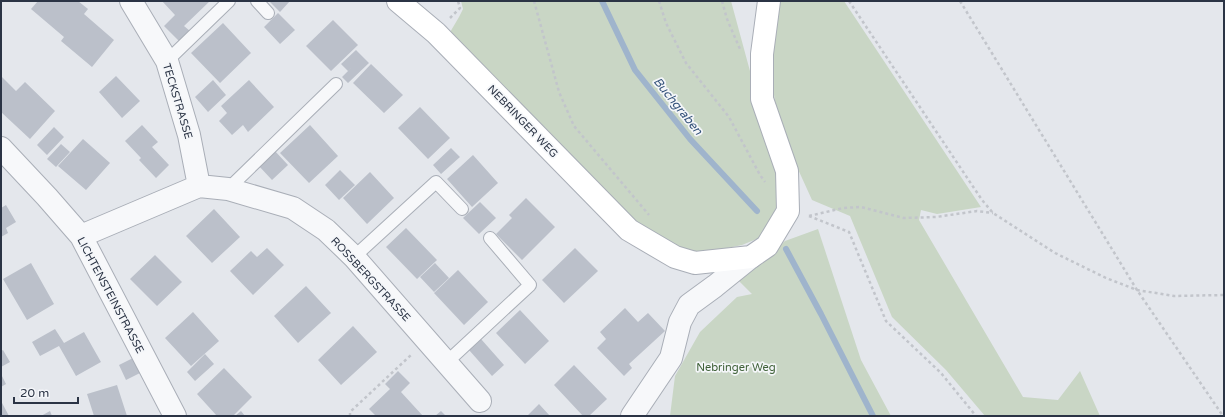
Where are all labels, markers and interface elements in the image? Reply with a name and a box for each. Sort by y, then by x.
street label: TECKSTRASSE [160,62,195,141]
water label: Buchgraben [651,74,706,138]
street label: NEBRINGER WEG [485,82,561,160]
street label: ROSSBERGSTRASSE [328,234,413,324]
street label: LICHTENSTEINSTRASSE [74,235,147,356]
park label: Nebringer Weg [696,361,776,374]
scale bar [14,379,78,405]
text: 20 m [20,386,49,400]

